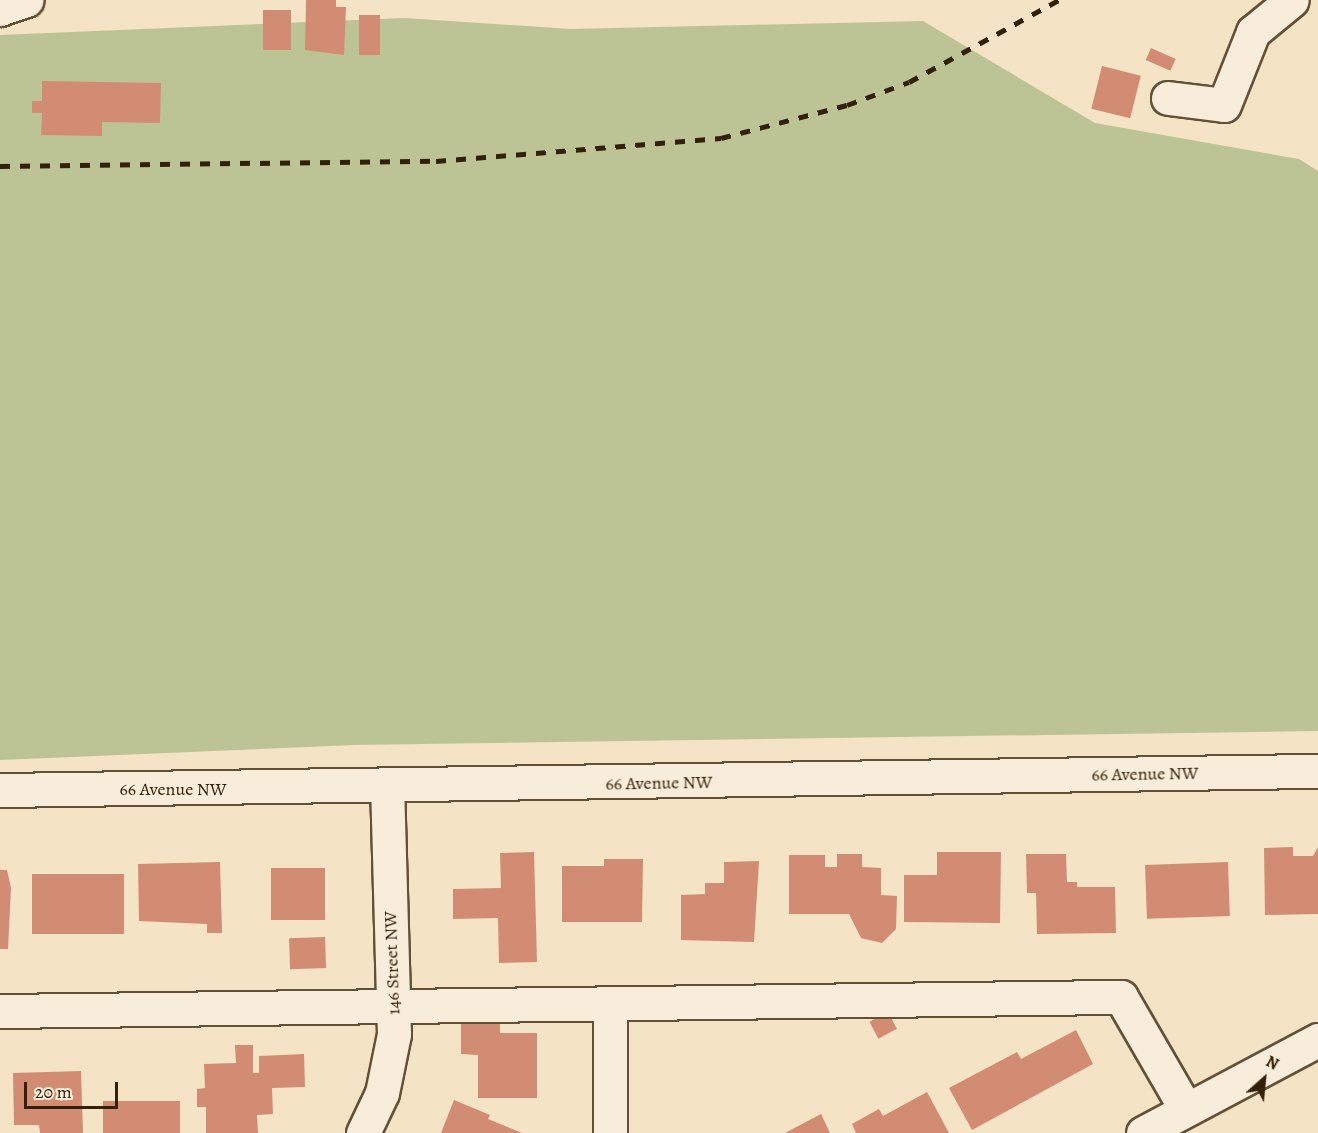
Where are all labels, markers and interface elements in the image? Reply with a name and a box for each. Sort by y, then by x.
street label: 66 Avenue NW [1091,762,1199,786]
street label: 66 Avenue NW [605,771,713,795]
street label: 66 Avenue NW [119,778,227,800]
street label: 146 Street NW [379,911,405,1015]
north arrow [1234,1049,1294,1109]
text: N [1262,1051,1282,1075]
scale bar [27,1070,122,1108]
text: 20 m [35,1080,72,1104]

